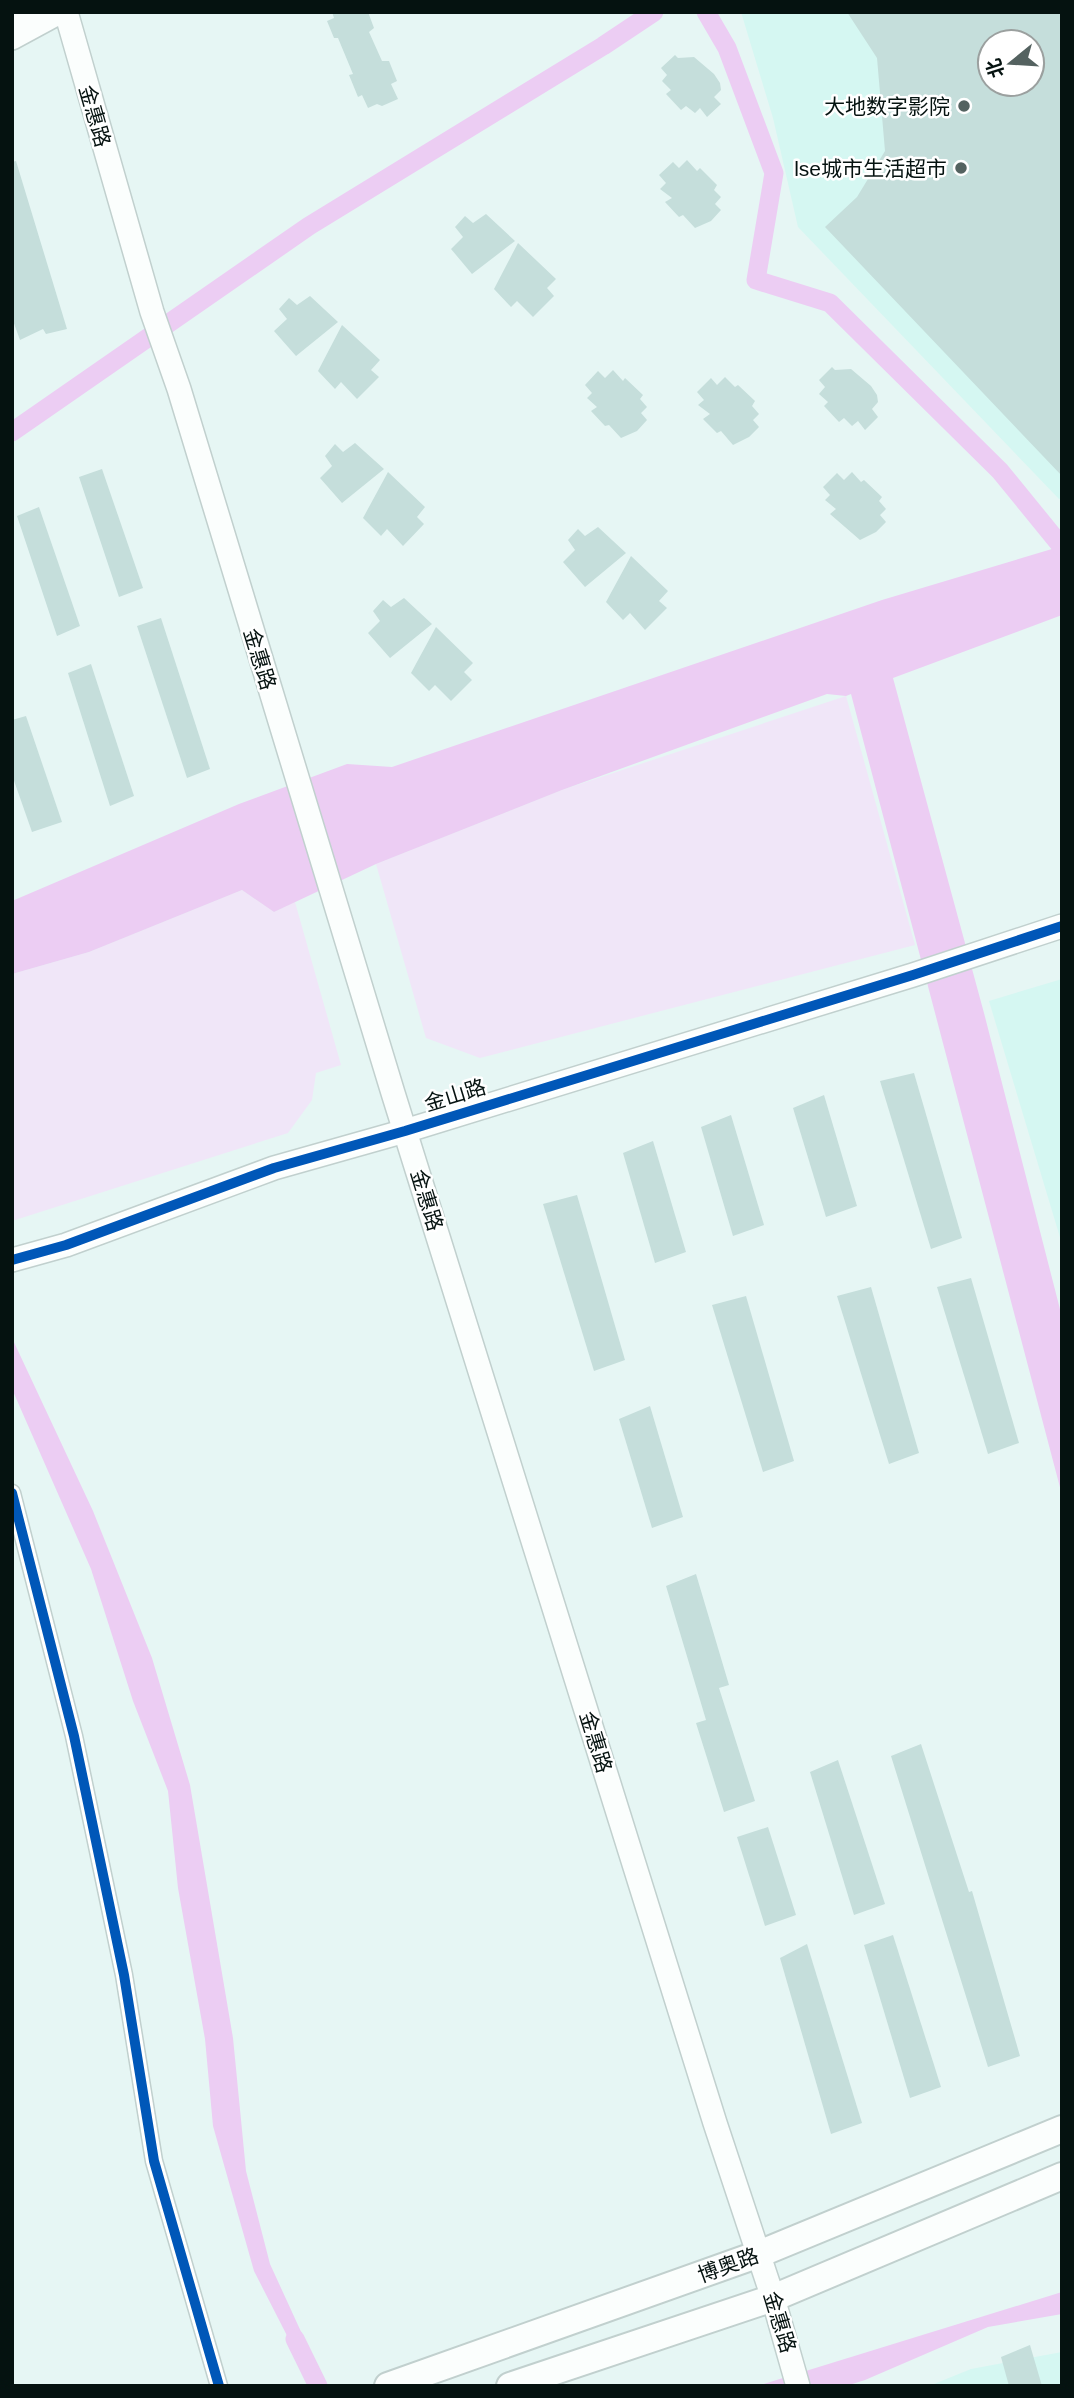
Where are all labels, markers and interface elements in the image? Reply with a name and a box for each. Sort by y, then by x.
north arrow [976,28,1046,98]
text: 北 [982,56,1008,80]
street label: 金惠路 [75,83,115,149]
place label: 大地数字影院 [824,95,950,118]
marker: 大地数字影院 [956,98,972,114]
place label: lse城市生活超市 [794,157,947,180]
marker: lse城市生活超市 [953,160,969,176]
street label: 金惠路 [240,626,280,692]
street label: 金山路 [422,1075,488,1115]
street label: 金惠路 [407,1167,447,1233]
street label: 金惠路 [576,1709,616,1775]
street label: 博奥路 [694,2243,762,2287]
street label: 金惠路 [760,2289,800,2355]

